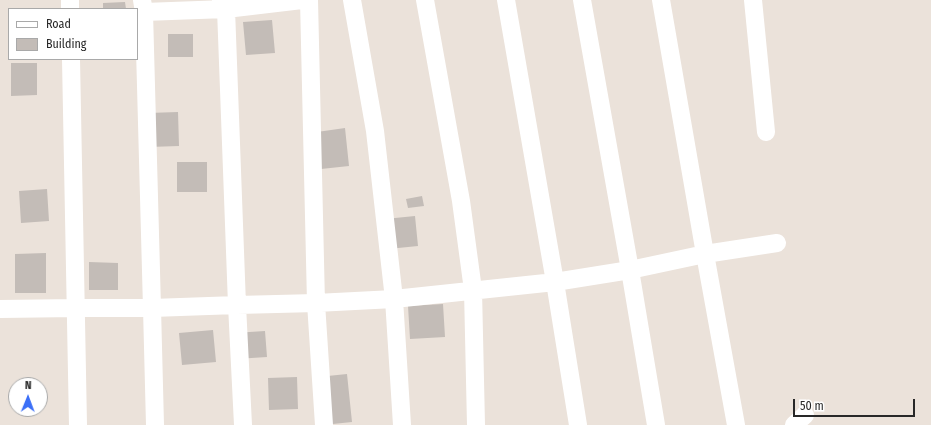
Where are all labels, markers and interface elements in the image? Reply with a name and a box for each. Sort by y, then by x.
legend [8,8,138,60]
text: Road [46,17,71,31]
text: Building [46,37,86,51]
north arrow [8,377,48,417]
text: N [25,379,32,392]
scale bar [795,391,917,417]
text: 50 m [800,399,824,413]

